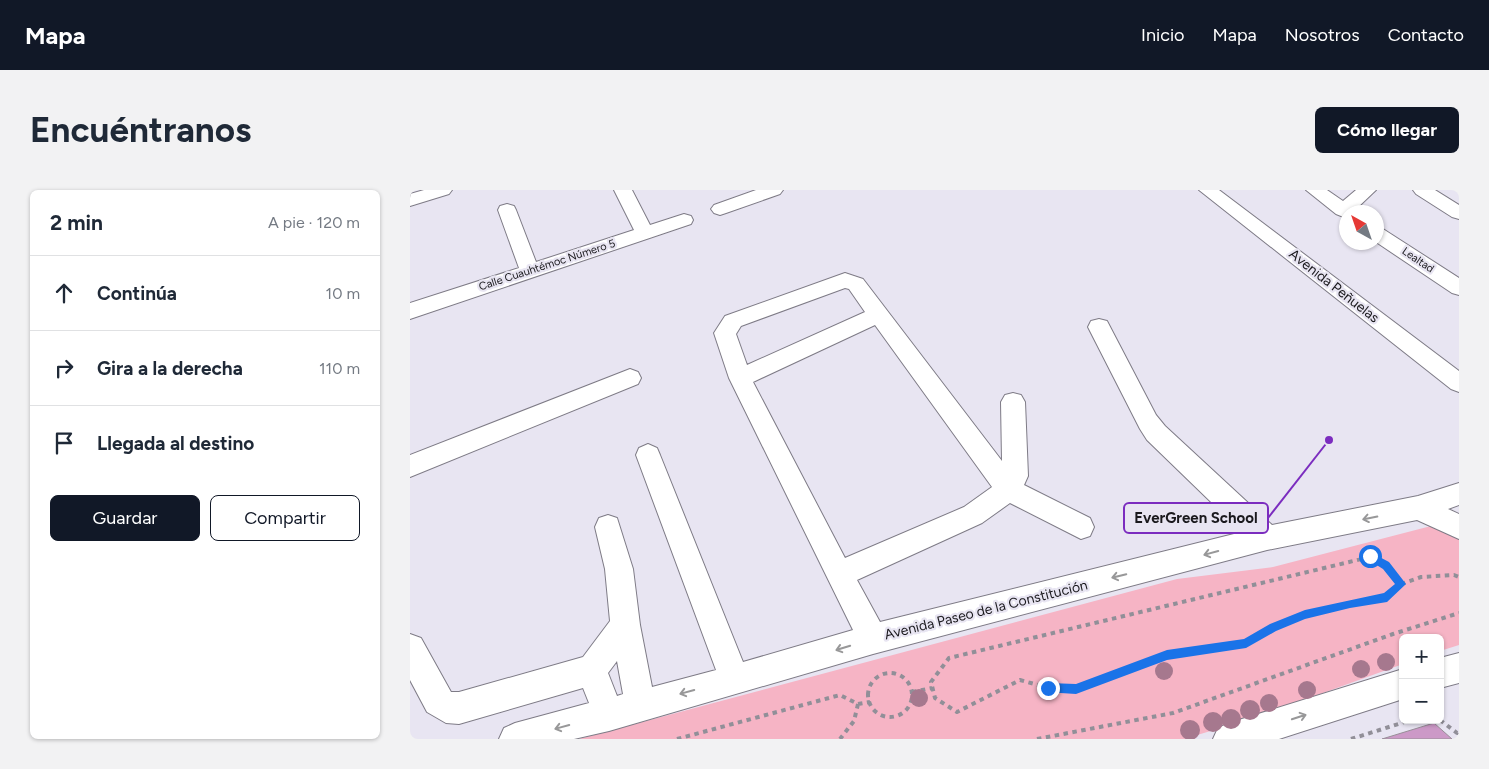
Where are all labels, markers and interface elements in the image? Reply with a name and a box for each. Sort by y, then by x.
text: Mapa [25,21,86,50]
text: Inicio [1141,24,1185,46]
text: Mapa [1213,24,1257,46]
text: Nosotros [1285,24,1360,46]
text: Contacto [1388,24,1464,46]
button: Cómo llegar [1315,107,1459,153]
text: Encuéntranos [30,109,251,151]
north arrow [1339,205,1384,250]
text: 2 min [50,210,103,235]
text: A pie · 120 m [268,213,360,232]
street label: Calle Cuauhtémoc Número 5 [477,237,617,293]
street label: Lealtad [1399,245,1437,275]
street label: Avenida Peñuelas [1286,246,1382,326]
icon: ahead [50,279,78,307]
text: Continúa [97,282,177,305]
text: 10 m [326,284,360,303]
icon: right [50,354,78,382]
text: Gira a la derecha [97,357,243,380]
text: 110 m [319,359,360,378]
icon: arrive [50,429,78,457]
text: Llegada al destino [97,432,254,455]
button: Guardar [50,495,200,541]
button: Compartir [210,495,360,541]
callout: EverGreen School [1124,503,1268,533]
text: EverGreen School [1134,509,1258,527]
one-way arrow [1362,513,1378,523]
route start [1359,545,1382,568]
one-way arrow [1204,548,1220,558]
one-way arrow [1112,572,1128,582]
street label: Avenida Paseo de la Constitución [883,576,1089,643]
map controls [1399,634,1444,724]
button: + [1399,634,1444,679]
one-way arrow [836,643,852,653]
route end [1037,677,1060,700]
button: − [1399,679,1444,724]
one-way arrow [680,688,696,698]
one-way arrow [1291,711,1307,721]
one-way arrow [555,723,571,732]

